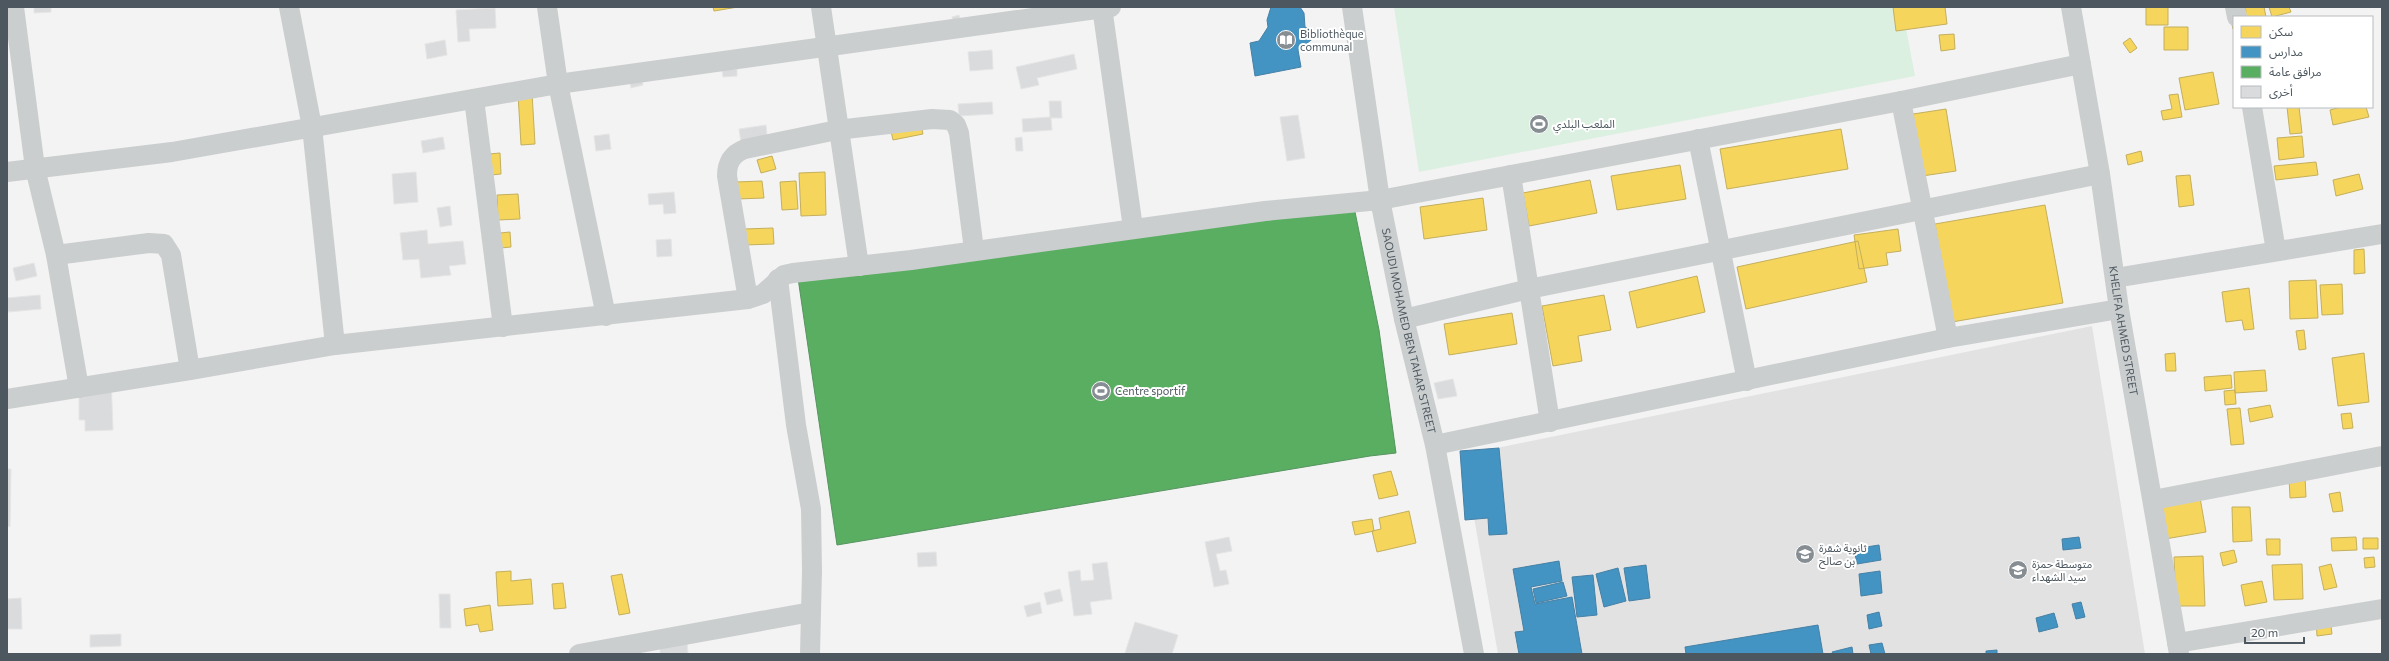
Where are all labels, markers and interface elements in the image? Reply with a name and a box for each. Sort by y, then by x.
legend [2233,16,2373,108]
text: سكن [2269,24,2293,39]
place label: Bibliothèque communal [1300,27,1364,53]
library icon: Bibliothèque communal [1275,29,1297,51]
text: مدارس [2269,44,2303,59]
text: مرافق عامة [2269,64,2322,80]
text: أخرى [2269,84,2293,99]
sports icon: الملعب البلدي [1528,113,1550,135]
place label: الملعب البلدي [1553,117,1615,134]
street label: SAOUDI MOHAMED BEN TAHAR STREET [1380,227,1439,435]
street label: KHELIFA AHMED STREET [2107,265,2141,396]
sports icon: Centre sportif [1090,380,1112,402]
place label: Centre sportif [1115,384,1186,397]
place label: ثانوية شقرة بن صالح [1819,541,1867,569]
school or university icon: ثانوية شقرة بن صالح [1794,543,1816,565]
place label: متوسطة حمزة سيد الشهداء [2032,557,2092,584]
school or university icon: متوسطة حمزة سيد الشهداء [2007,559,2029,581]
scale bar [2245,619,2304,645]
text: 20 m [2251,625,2278,639]

